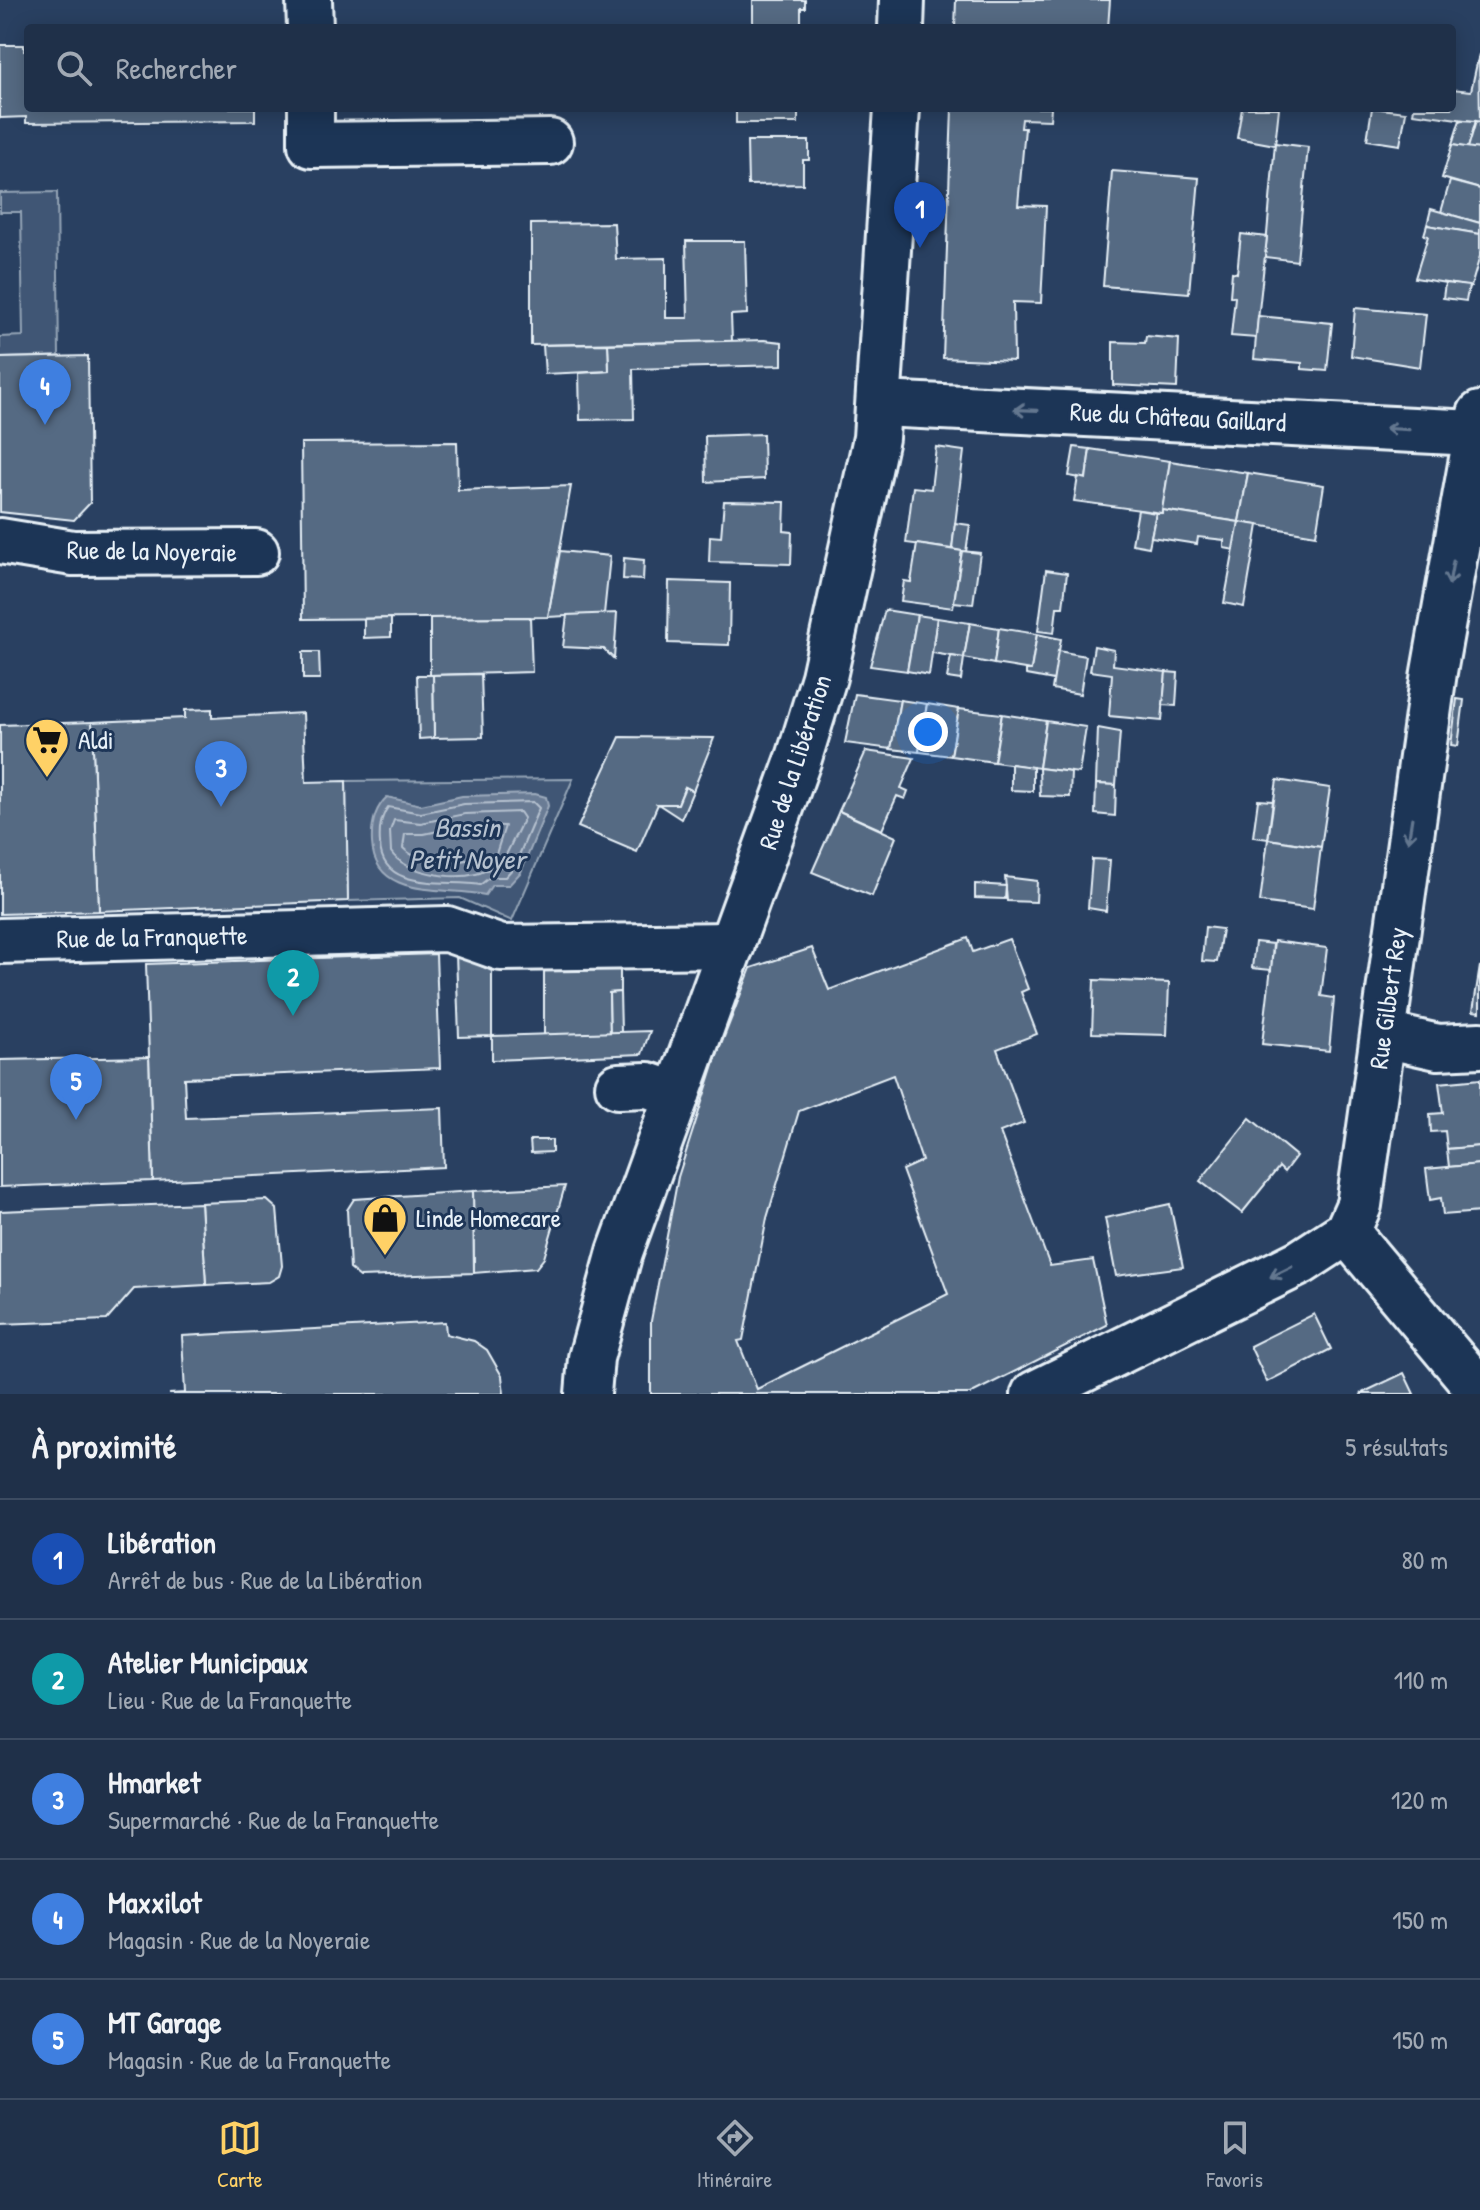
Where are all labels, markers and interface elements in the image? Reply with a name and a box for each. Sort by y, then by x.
search box [24,24,1456,112]
icon: search [52,46,96,90]
text: Rechercher [116,48,237,88]
pin: 1 [894,182,946,248]
pin: 4 [19,359,71,425]
street label: Rue du Château Gaillard [1069,393,1287,440]
one-way arrow [1013,402,1040,417]
one-way arrow [1385,421,1411,436]
street label: Rue de la Noyeraie [67,532,237,569]
one-way arrow [1443,560,1458,586]
street label: Rue de la Libération [750,670,839,854]
your location [908,712,948,752]
supermarket icon: Aldi [23,716,71,779]
place label: Aldi [78,722,114,757]
pin: 3 [195,741,247,807]
water label: Bassin Petit Noyer [409,808,528,878]
one-way arrow [1402,817,1417,842]
street label: Rue de la Franquette [56,917,248,956]
street label: Rue Gilbert Rey [1360,925,1415,1071]
pin: 2 [267,950,319,1016]
pin: 5 [50,1054,102,1120]
shop icon: Linde Homecare [361,1194,409,1257]
place label: Linde Homecare [416,1200,561,1235]
one-way arrow [1269,1265,1293,1280]
text: À proximité [32,1423,177,1469]
text: 5 résultats [1345,1429,1448,1464]
text: Libération [108,1522,216,1562]
text: 1 [53,1542,63,1577]
text: 80 m [1401,1542,1448,1577]
text: Arrêt de bus · Rue de la Libération [108,1562,423,1597]
text: Atelier Municipaux [108,1642,309,1682]
text: 2 [52,1662,64,1697]
text: 110 m [1394,1662,1448,1697]
text: Lieu · Rue de la Franquette [108,1682,352,1717]
text: Hmarket [108,1762,200,1802]
text: 3 [52,1782,64,1817]
text: 120 m [1391,1782,1448,1817]
text: Supermarché · Rue de la Franquette [108,1802,439,1837]
text: Maxxilot [108,1882,202,1922]
text: 4 [53,1902,63,1937]
text: 150 m [1392,1902,1448,1937]
text: Magasin · Rue de la Noyeraie [108,1922,370,1957]
text: MT Garage [108,2002,222,2042]
text: 5 [53,2022,64,2057]
text: 150 m [1392,2022,1448,2057]
text: Magasin · Rue de la Franquette [108,2042,391,2077]
tab: Carte [217,2116,263,2194]
tab: Itinéraire [697,2116,772,2194]
tab: Favoris [1207,2116,1263,2194]

